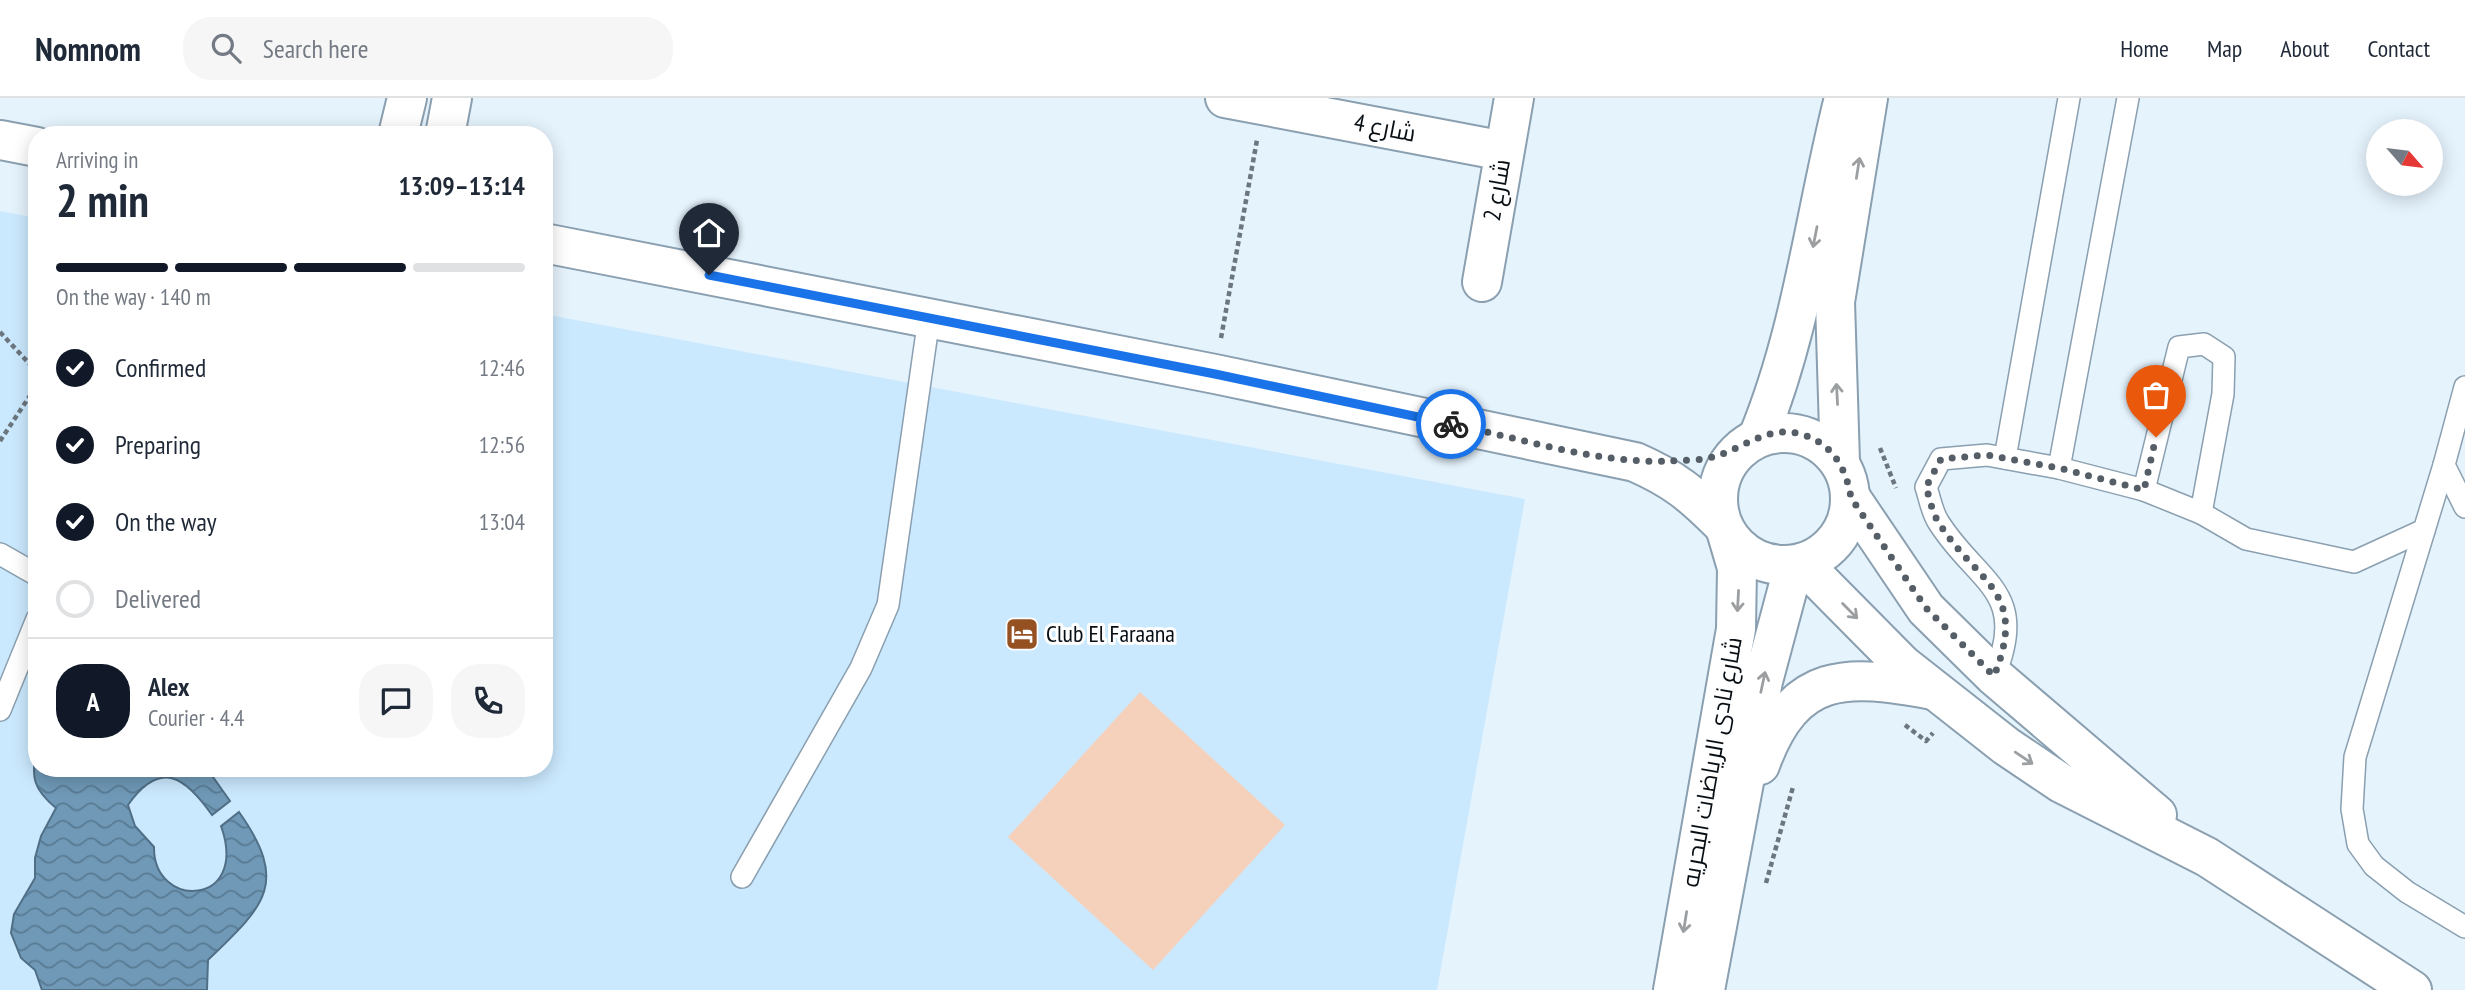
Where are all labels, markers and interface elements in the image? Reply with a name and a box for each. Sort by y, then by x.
search box [183,17,673,80]
text: Nomnom [35,27,141,70]
icon: search [207,29,245,67]
text: Search here [263,32,368,65]
text: Home [2120,33,2169,64]
text: Map [2207,33,2242,64]
text: About [2280,33,2329,64]
text: Contact [2367,33,2430,64]
street label: شارع 4 [1351,106,1419,150]
north arrow [2366,119,2443,196]
map controls [2366,119,2443,196]
text: Arriving in [56,145,138,174]
street label: شارع 2 [1476,157,1518,223]
one-way arrow [1852,157,1865,180]
text: 13:09–13:14 [398,169,525,202]
text: 2 min [56,170,149,230]
pin [679,203,739,275]
icon: home [690,214,728,252]
one-way arrow [1807,225,1821,248]
text: On the way · 140 m [56,282,211,311]
icon: check [56,349,94,387]
text: Confirmed [115,351,206,384]
text: 12:46 [479,353,525,382]
pin [2126,365,2186,437]
icon: bag [2137,376,2175,414]
one-way arrow [1830,383,1843,406]
courier [1416,389,1486,459]
icon: bike [1432,405,1470,443]
icon: check [56,426,94,464]
text: Preparing [115,428,201,461]
text: 12:56 [479,430,525,459]
icon: check [56,503,94,541]
text: On the way [115,505,217,538]
text: 13:04 [479,507,525,536]
text: Delivered [115,582,201,615]
one-way arrow [1731,589,1744,612]
one-way arrow [1841,603,1858,620]
hotel icon: Club El Faraana [1003,615,1041,653]
place label: Club El Faraana [1046,618,1175,649]
street label: شارع نادى الرياضات البحريه [1674,634,1750,890]
button: chat [359,664,433,738]
button: phone [451,664,525,738]
text: Alex [148,670,189,703]
one-way arrow [1756,671,1770,694]
text: A [86,685,100,718]
text: Courier · 4.4 [148,703,244,732]
one-way arrow [2013,751,2033,765]
one-way arrow [1678,910,1691,932]

